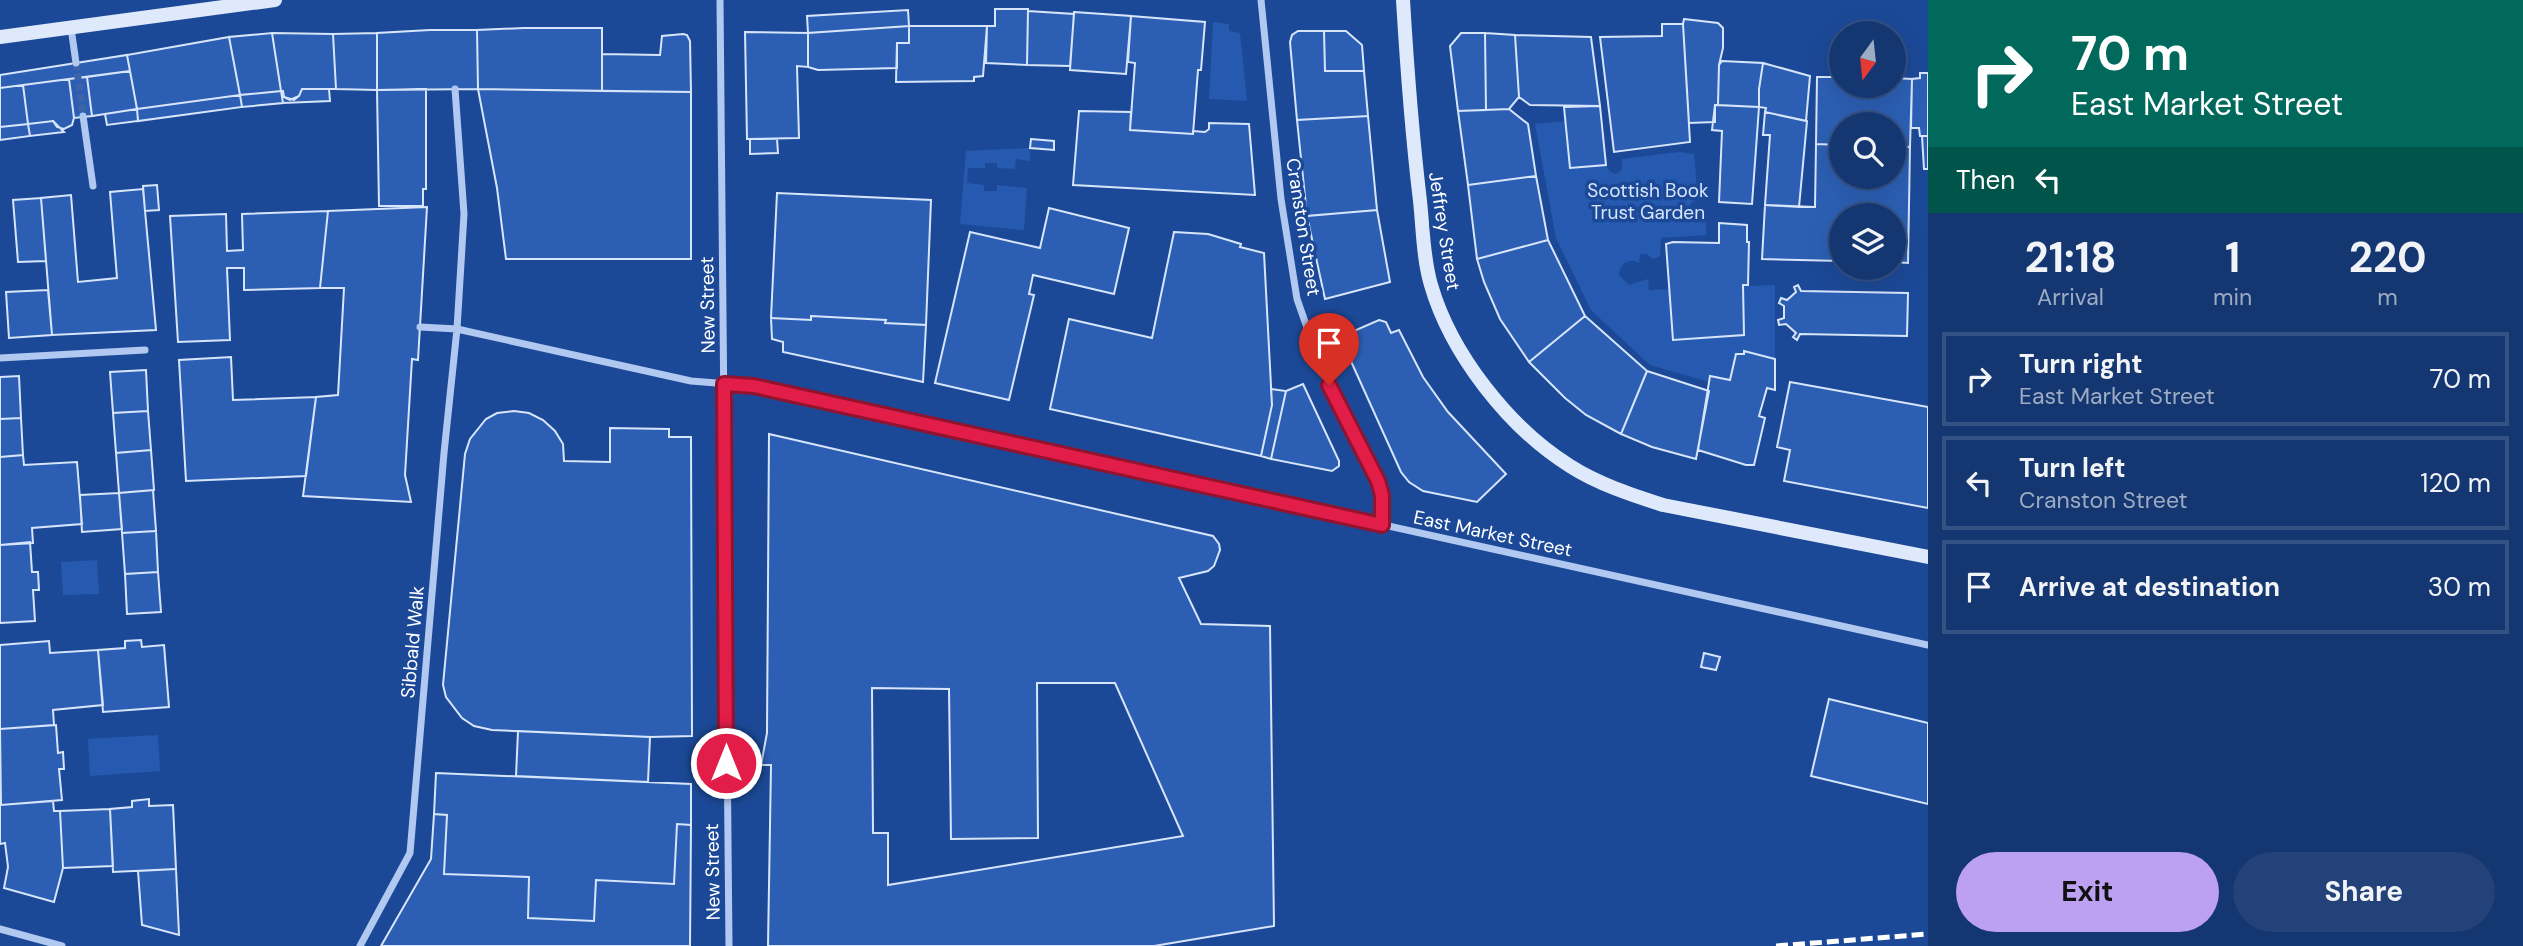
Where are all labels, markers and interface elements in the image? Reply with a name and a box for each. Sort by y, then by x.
north arrow [1829,21,1906,98]
map controls [1829,21,1906,280]
text: 70 m [2071,21,2189,85]
icon: right [1956,28,2047,119]
text: East Market Street [2071,83,2343,125]
button: search [1829,112,1906,189]
street label: Cranston Street [1280,156,1327,298]
icon: left [2029,161,2067,199]
text: Then [1956,163,2015,197]
street label: Jeffrey Street [1423,170,1466,292]
park label: Scottish Book Trust Garden [1587,178,1709,225]
button: layers [1829,203,1906,280]
text: 21:18 [2024,230,2117,285]
text: 1 [2225,230,2240,285]
text: 220 [2349,230,2427,285]
street label: New Street [694,256,721,354]
text: Arrival [2037,282,2104,312]
text: min [2213,282,2252,312]
text: m [2377,282,2398,312]
pin [1299,313,1359,385]
icon: arrive [1310,324,1348,362]
text: Turn right [2019,347,2143,381]
icon: right [1960,360,1998,398]
text: 70 m [2430,362,2491,396]
text: East Market Street [2019,381,2215,411]
text: Turn left [2019,451,2126,485]
icon: left [1960,464,1998,502]
text: 120 m [2420,466,2491,500]
text: Cranston Street [2019,485,2188,515]
street label: East Market Street [1411,504,1575,563]
icon: arrive [1960,568,1998,606]
text: Arrive at destination [2019,570,2280,604]
text: 30 m [2428,570,2491,604]
street label: Sibbald Walk [395,584,430,699]
position arrow [689,726,763,800]
street label: New Street [699,823,726,921]
button: Exit [1956,852,2219,932]
button: Share [2233,852,2495,932]

